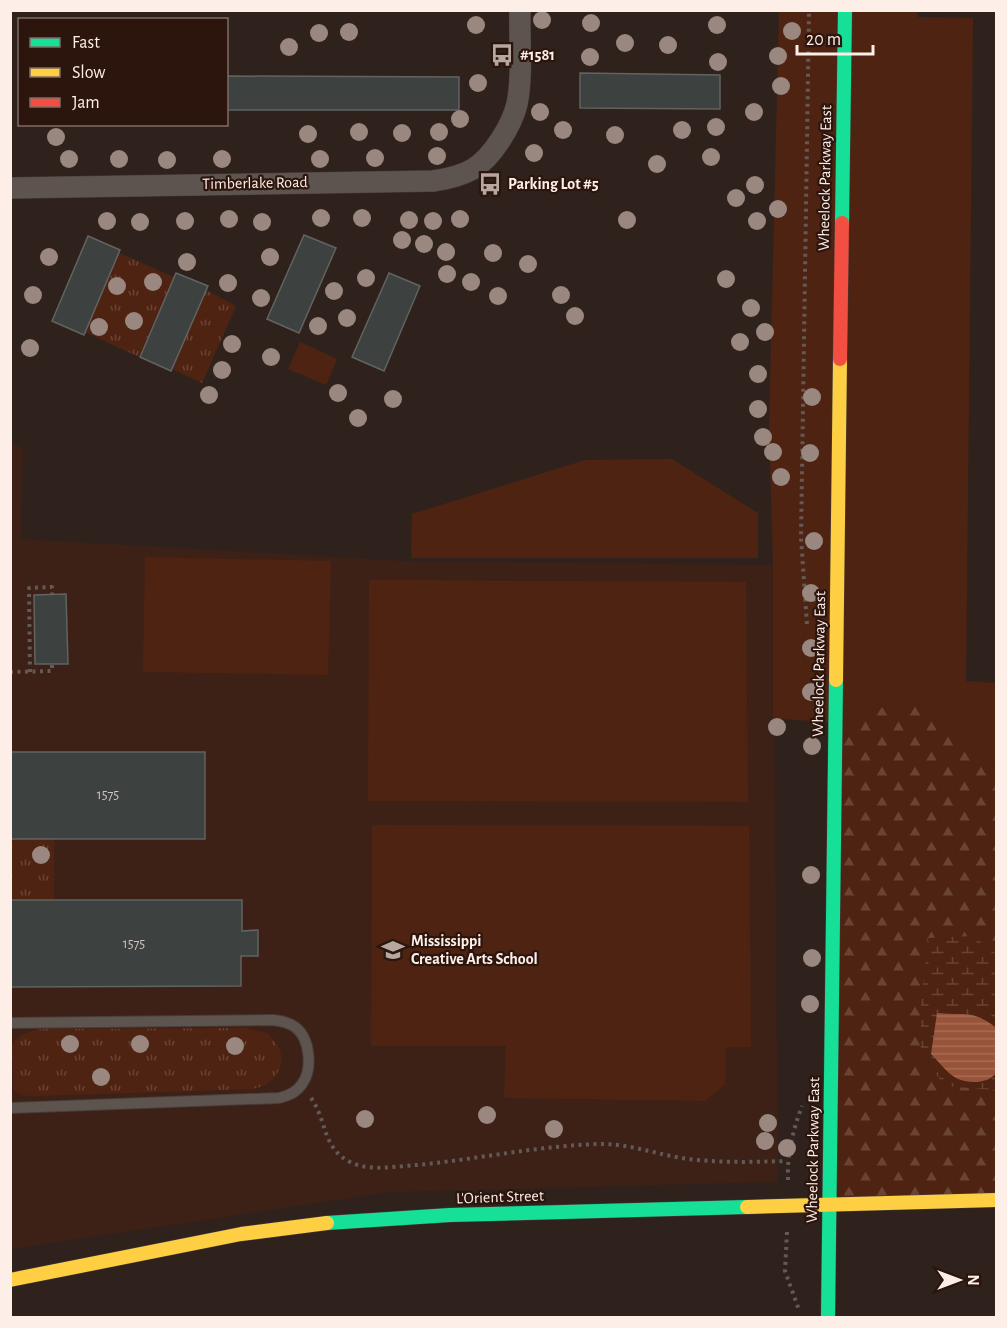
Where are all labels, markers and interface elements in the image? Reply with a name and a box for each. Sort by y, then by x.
legend [18,18,228,126]
scale bar [797,18,874,56]
text: 20 m [806,31,841,49]
text: Fast [72,34,100,52]
bus stop icon: #1581 [489,42,515,68]
place label: #1581 [520,47,555,63]
text: Slow [72,64,105,82]
text: Jam [72,94,100,112]
street label: Wheelock Parkway East [816,105,835,251]
bus stop icon: Parking Lot #5 [477,171,503,197]
street label: Timberlake Road [202,174,308,192]
place label: Parking Lot #5 [508,176,599,192]
street label: Wheelock Parkway East [810,591,829,737]
house number: 1575 [97,788,119,802]
place label: Mississippi Creative Arts School [411,933,538,967]
house number: 1575 [123,937,145,951]
school or university icon: Mississippi Creative Arts School [380,937,406,963]
street label: Wheelock Parkway East [804,1077,823,1223]
street label: L'Orient Street [456,1187,544,1207]
north arrow [929,1250,989,1310]
text: N [965,1274,981,1286]

